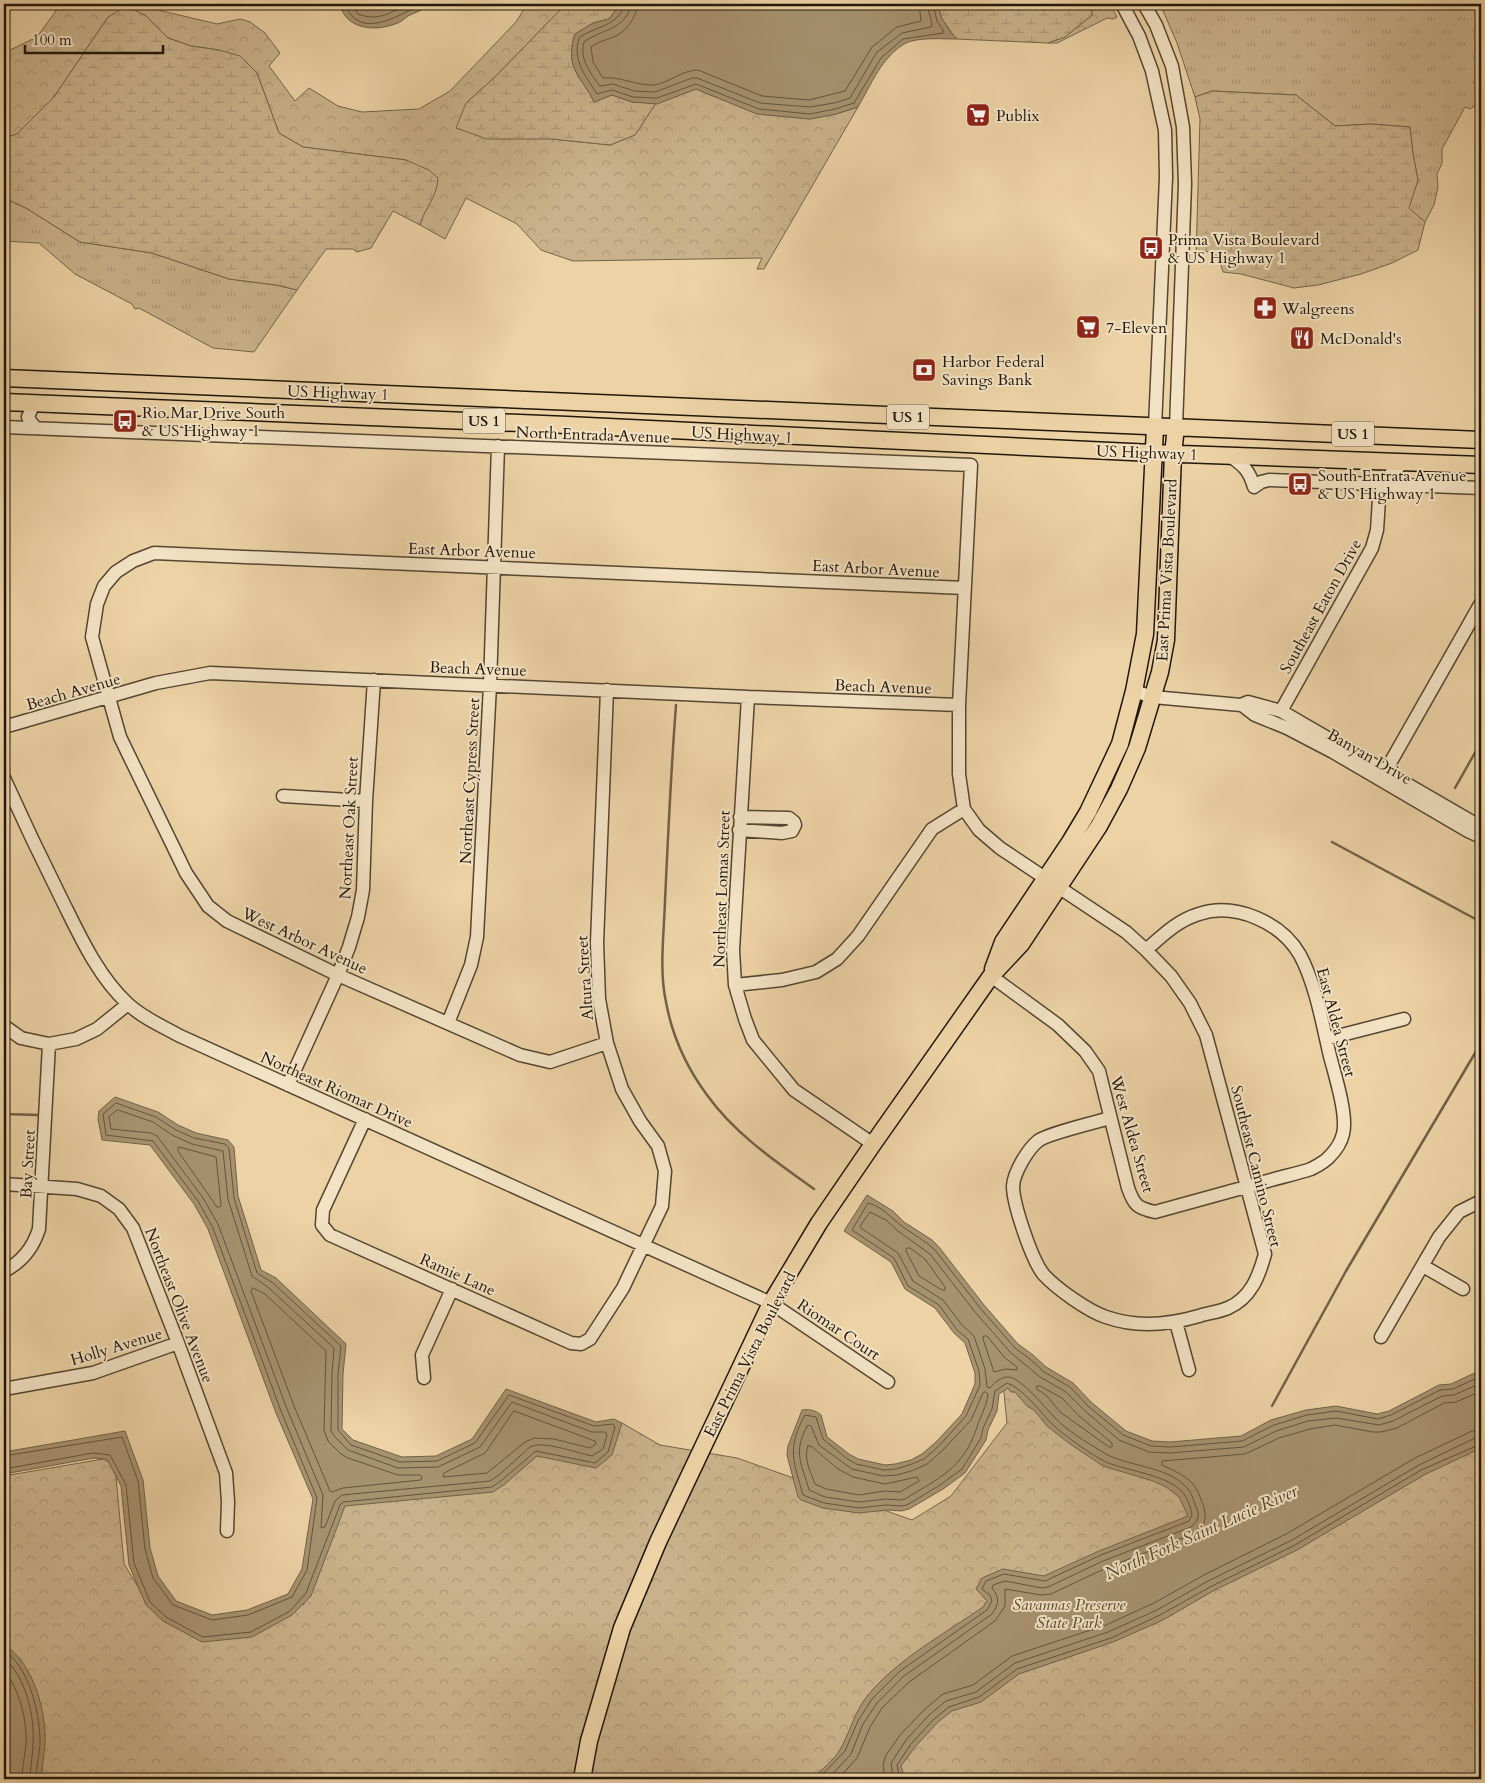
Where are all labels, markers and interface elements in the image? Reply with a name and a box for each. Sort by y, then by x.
scale bar [25,22,162,54]
text: 100 m [32,30,72,50]
supermarket icon: Publix [965,102,991,128]
place label: Publix [996,105,1039,127]
place label: Prima Vista Boulevard & US Highway 1 [1168,229,1320,269]
bus stop icon: Prima Vista Boulevard & US Highway 1 [1138,235,1164,261]
pharmacy icon: Walgreens [1252,295,1278,321]
place label: Walgreens [1281,298,1354,320]
supermarket icon: 7-Eleven [1075,314,1101,340]
place label: 7-Eleven [1106,317,1167,339]
restaurant icon: McDonald's [1289,325,1315,351]
place label: McDonald's [1320,328,1402,350]
place label: Harbor Federal Savings Bank [942,351,1044,391]
bank icon: Harbor Federal Savings Bank [911,357,937,383]
street label: US Highway 1 [287,380,389,406]
place label: Rio Mar Drive South & US Highway 1 [142,402,285,442]
road number: US 1 [887,404,929,430]
bus stop icon: Rio Mar Drive South & US Highway 1 [112,408,138,434]
road number: US 1 [463,408,505,434]
street label: North Entrada Avenue [515,421,671,449]
street label: US Highway 1 [691,421,793,449]
road number: US 1 [1332,422,1374,446]
street label: US Highway 1 [1096,440,1198,466]
place label: South Entrata Avenue & US Highway 1 [1318,465,1467,505]
bus stop icon: South Entrata Avenue & US Highway 1 [1287,471,1313,497]
street label: East Prima Vista Boulevard [1151,478,1183,662]
street label: Southeast Eaton Drive [1275,535,1367,678]
street label: East Arbor Avenue [408,538,536,564]
street label: East Arbor Avenue [811,555,940,583]
street label: Beach Avenue [429,656,527,682]
street label: Beach Avenue [23,668,123,716]
street label: Beach Avenue [834,674,932,700]
street label: Northeast Cypress Street [455,697,485,865]
street label: Banyan Drive [1323,724,1416,790]
street label: Northeast Oak Street [334,756,364,900]
street label: Northeast Lomas Street [708,810,736,968]
street label: West Arbor Avenue [237,902,371,980]
street label: Altura Street [571,935,599,1021]
street label: East Aldea Street [1311,965,1361,1079]
street label: Northeast Riomar Drive [257,1046,416,1133]
street label: West Aldea Street [1105,1072,1159,1195]
street label: Southeast Camino Street [1225,1083,1287,1249]
street label: Bay Street [15,1129,41,1199]
street label: Northeast Olive Avenue [139,1224,219,1386]
street label: Ramie Lane [416,1248,499,1301]
street label: East Prima Vista Boulevard [699,1268,801,1441]
street label: Riomar Court [793,1294,884,1366]
street label: Holly Avenue [68,1323,165,1371]
water label: North Fork Saint Lucie River [1101,1478,1303,1586]
park label: Savannas Preserve State Park [1013,1594,1126,1634]

